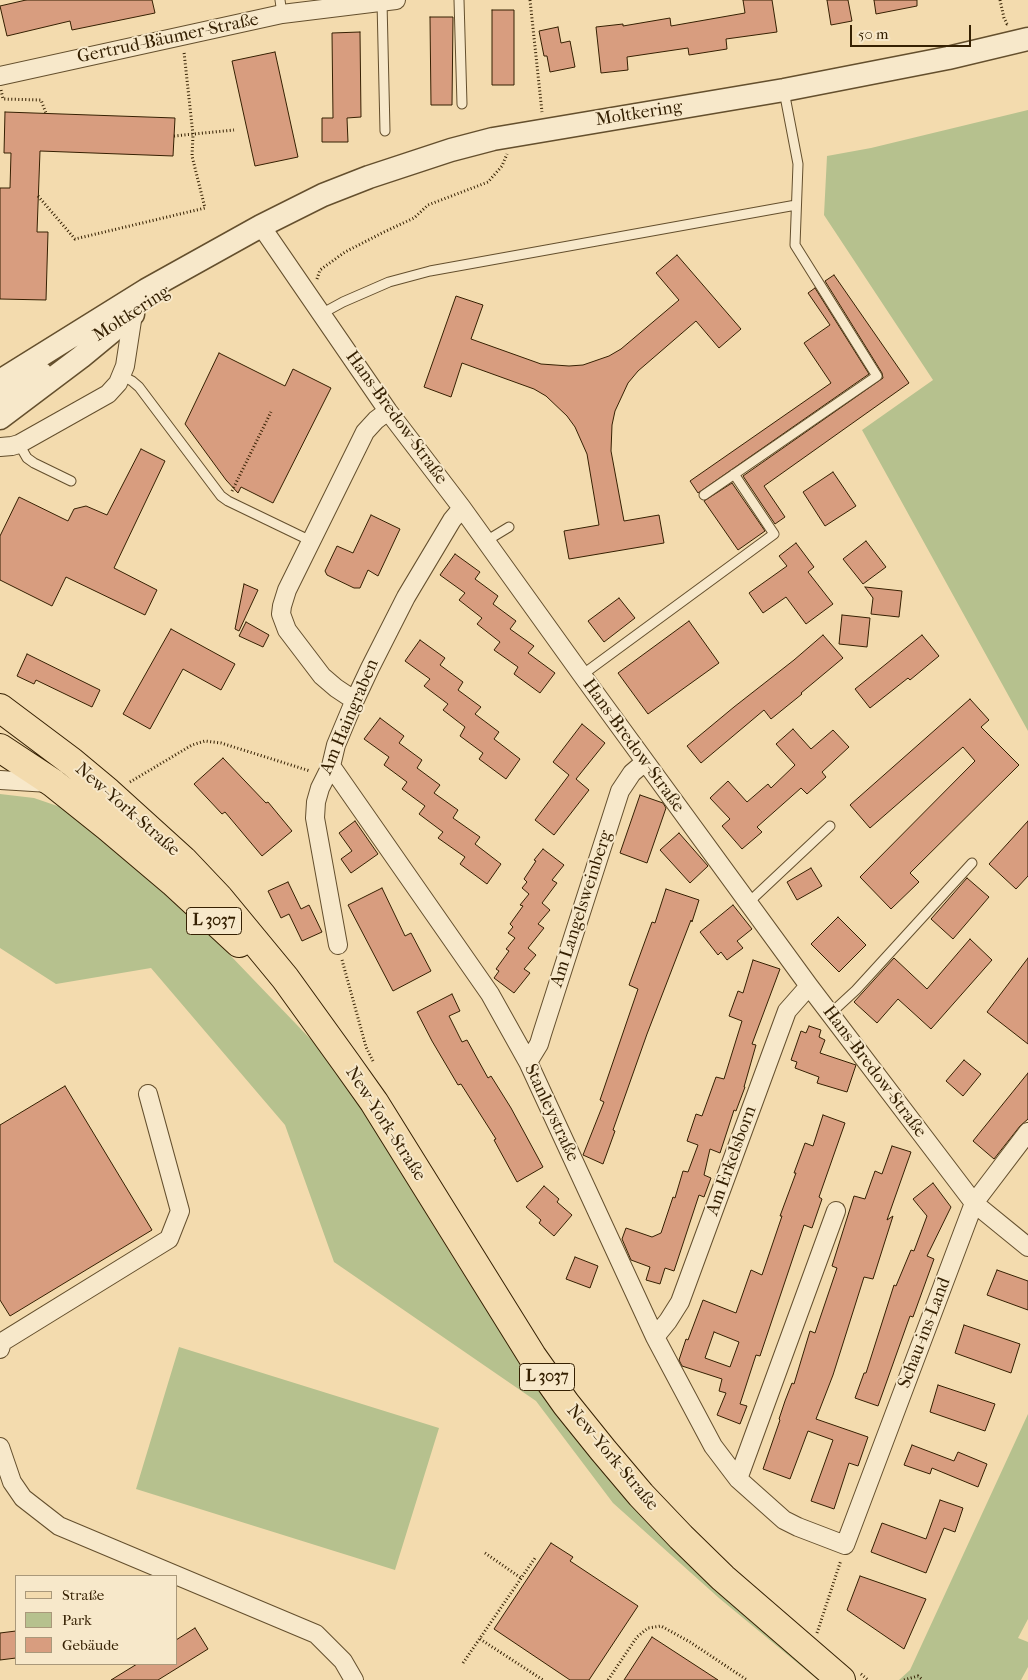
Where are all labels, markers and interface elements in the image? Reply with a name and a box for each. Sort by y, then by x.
street label: Gertrud-Bäumer-Straße [75,9,261,69]
scale bar [853,15,974,47]
text: 50 m [858,25,888,43]
street label: Moltkering [594,96,684,132]
street label: Moltkering [89,281,175,347]
street label: Hans-Bredow-Straße [340,347,452,489]
street label: Am Haingraben [316,656,384,778]
street label: Hans-Bredow-Straße [577,675,689,817]
street label: New-York-Straße [70,759,184,861]
street label: Am Langelsweinberg [546,828,618,990]
road number: L 3037 [186,908,242,934]
street label: Hans-Bredow-Straße [817,1002,931,1142]
street label: Stanleystraße [519,1061,583,1165]
street label: New-York-Straße [340,1063,430,1185]
street label: Am Erkelsborn [702,1103,762,1219]
street label: Schau-ins-Land [894,1275,956,1391]
road number: L 3037 [520,1364,574,1390]
street label: New-York-Straße [561,1401,663,1515]
legend [15,1575,178,1665]
text: Straße [62,1586,104,1604]
text: Park [62,1611,92,1629]
text: Gebäude [62,1636,119,1654]

